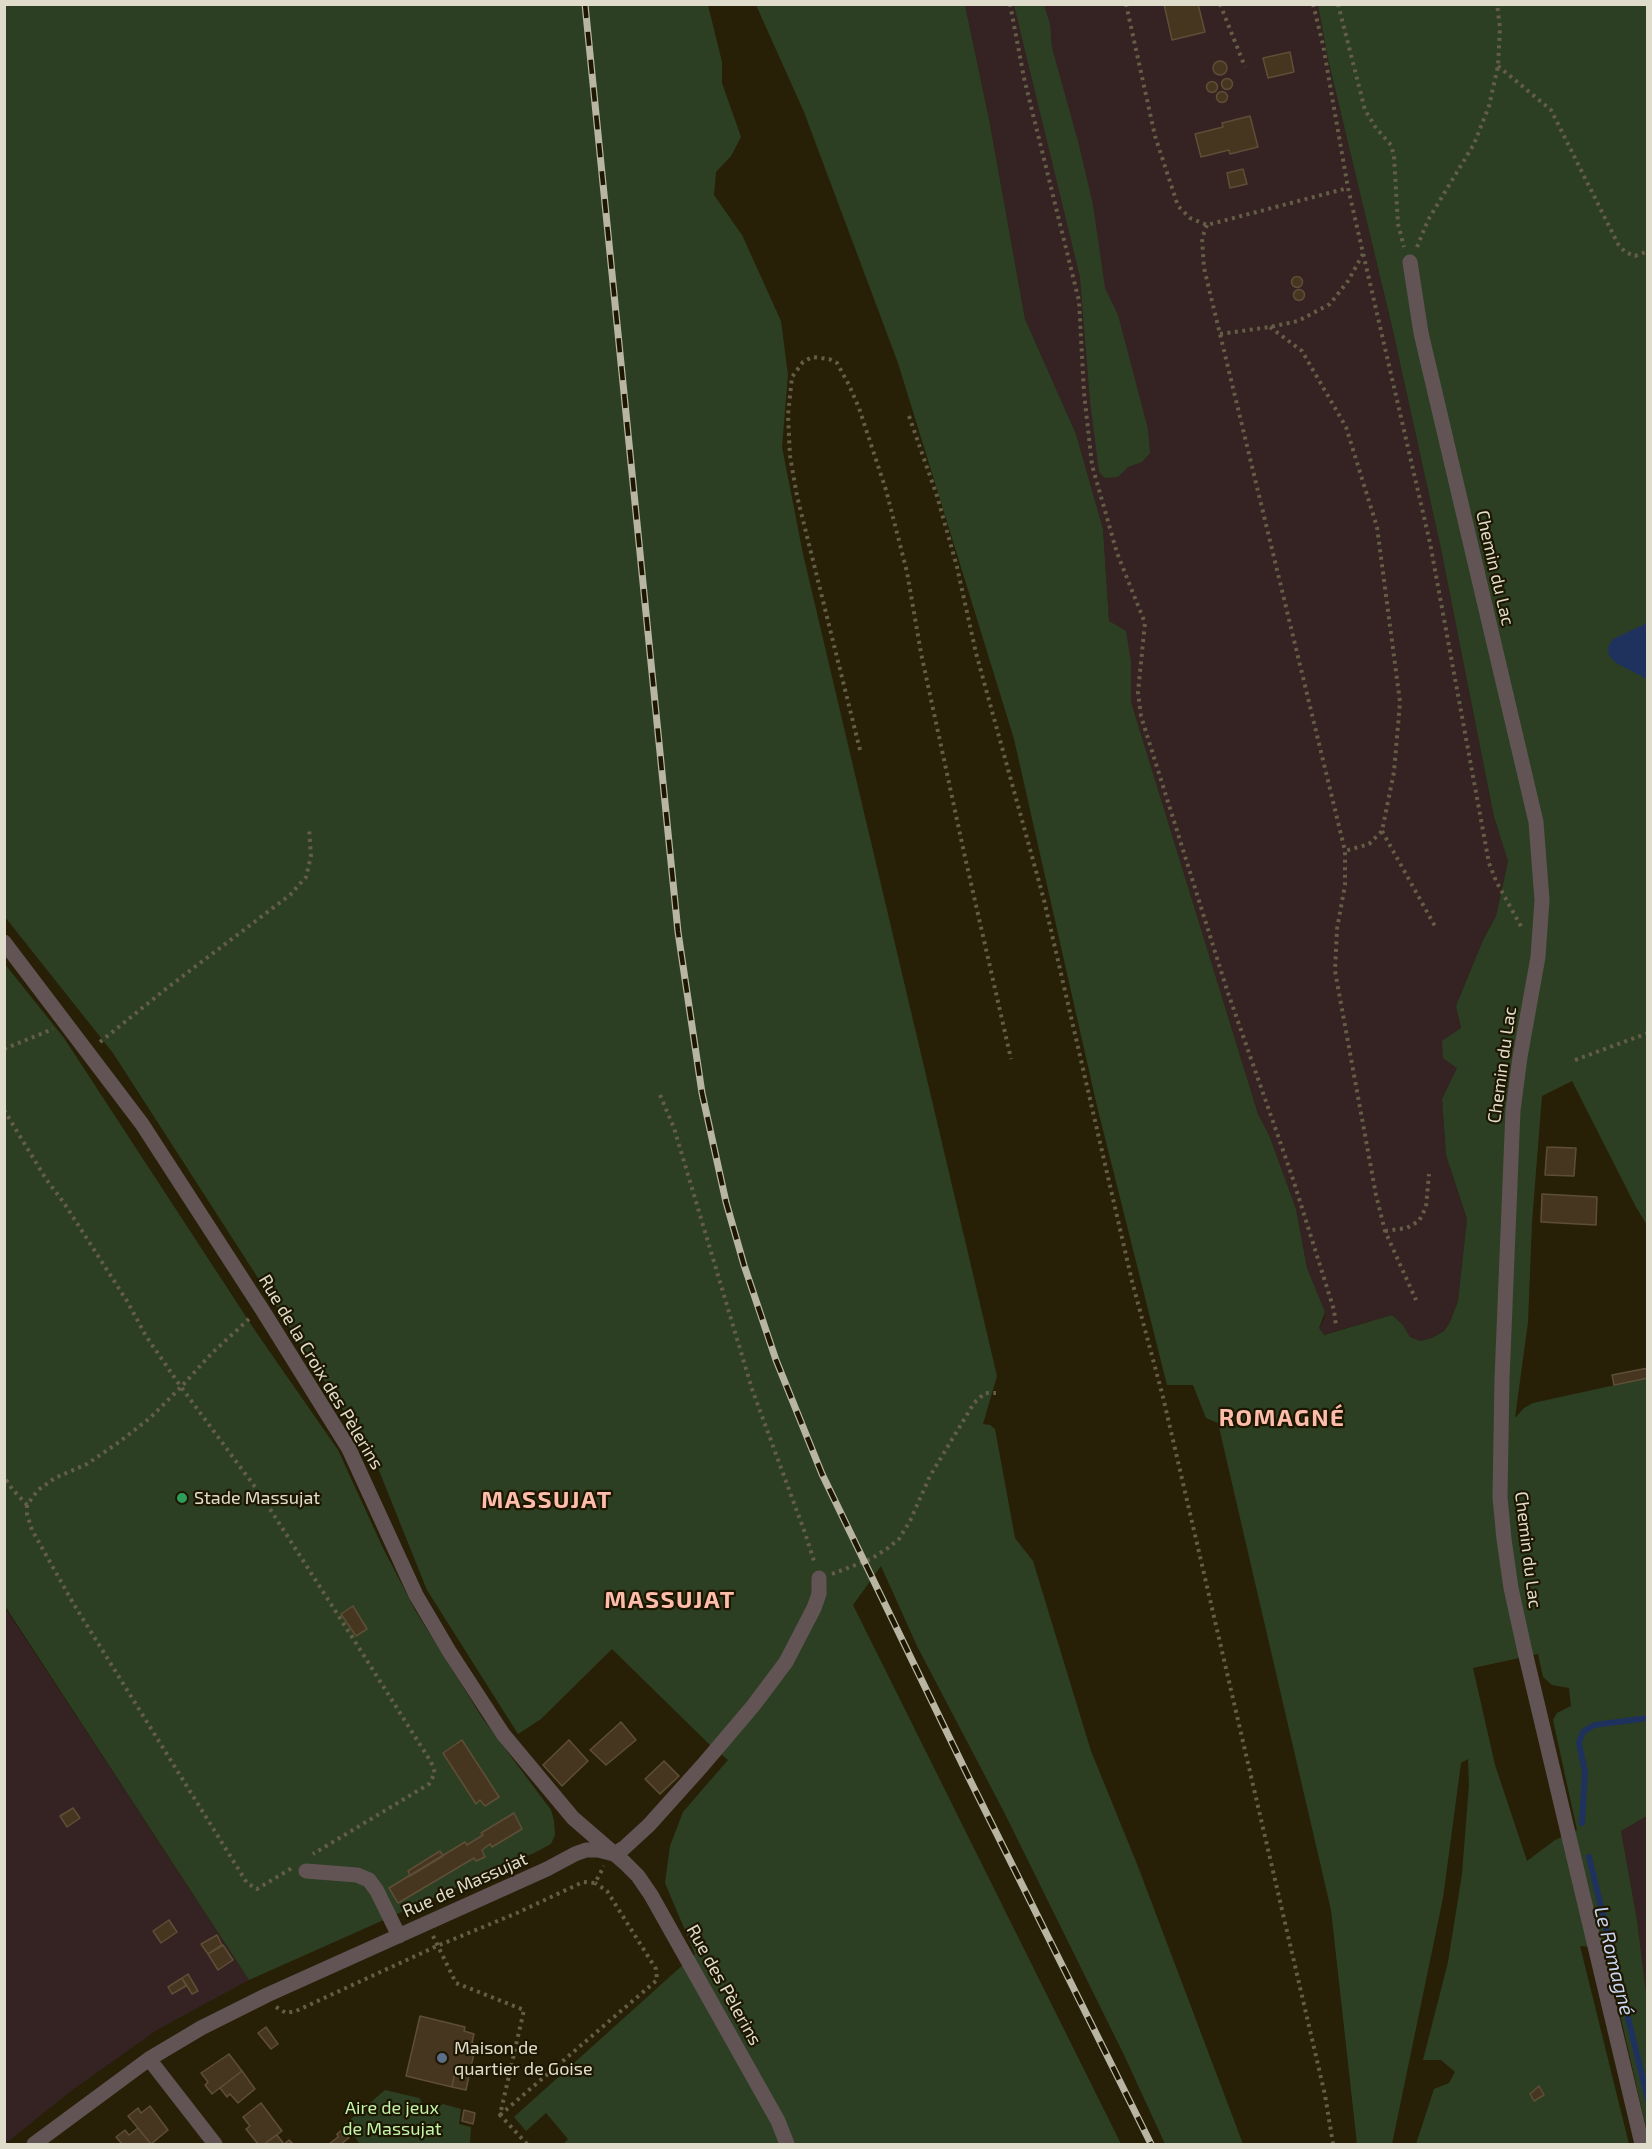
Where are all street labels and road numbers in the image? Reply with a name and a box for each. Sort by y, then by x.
street label: Chemin du Lac [1471,508,1519,628]
street label: Chemin du Lac [1483,1005,1521,1125]
street label: Rue de la Croix des Pèlerins [254,1271,388,1473]
street label: Chemin du Lac [1510,1490,1546,1610]
street label: Rue de Massujat [399,1848,531,1922]
street label: Rue des Pèlerins [682,1921,766,2049]

